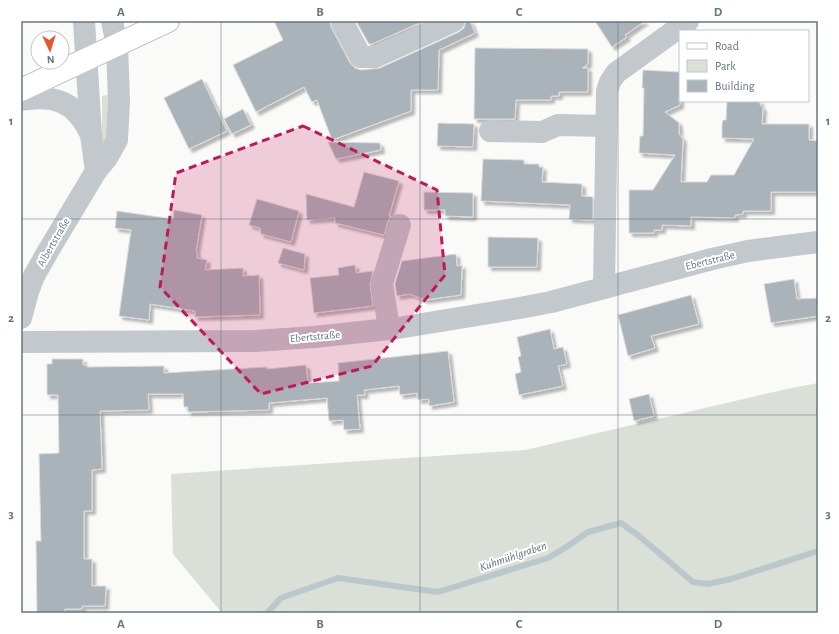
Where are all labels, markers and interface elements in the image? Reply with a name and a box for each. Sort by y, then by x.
text: A [117,6,125,19]
text: B [316,6,324,19]
text: C [516,6,523,19]
text: D [714,6,723,19]
north arrow [30,30,70,70]
legend [679,30,809,102]
text: Road [715,40,739,52]
text: N [46,54,55,65]
text: Park [715,60,736,72]
text: Building [715,80,755,92]
text: 1 [9,115,13,128]
text: 1 [826,115,830,128]
street label: Albertstraße [35,216,72,268]
street label: Ebertstraße [684,249,736,272]
text: 2 [8,312,14,325]
text: 2 [825,312,831,325]
street label: Ebertstraße [289,329,341,344]
text: 3 [8,508,14,521]
text: 3 [825,508,831,521]
water label: Kuhmühlgraben [478,539,548,573]
text: A [117,618,125,631]
text: B [316,618,324,631]
text: C [516,618,523,631]
text: D [714,618,723,631]

